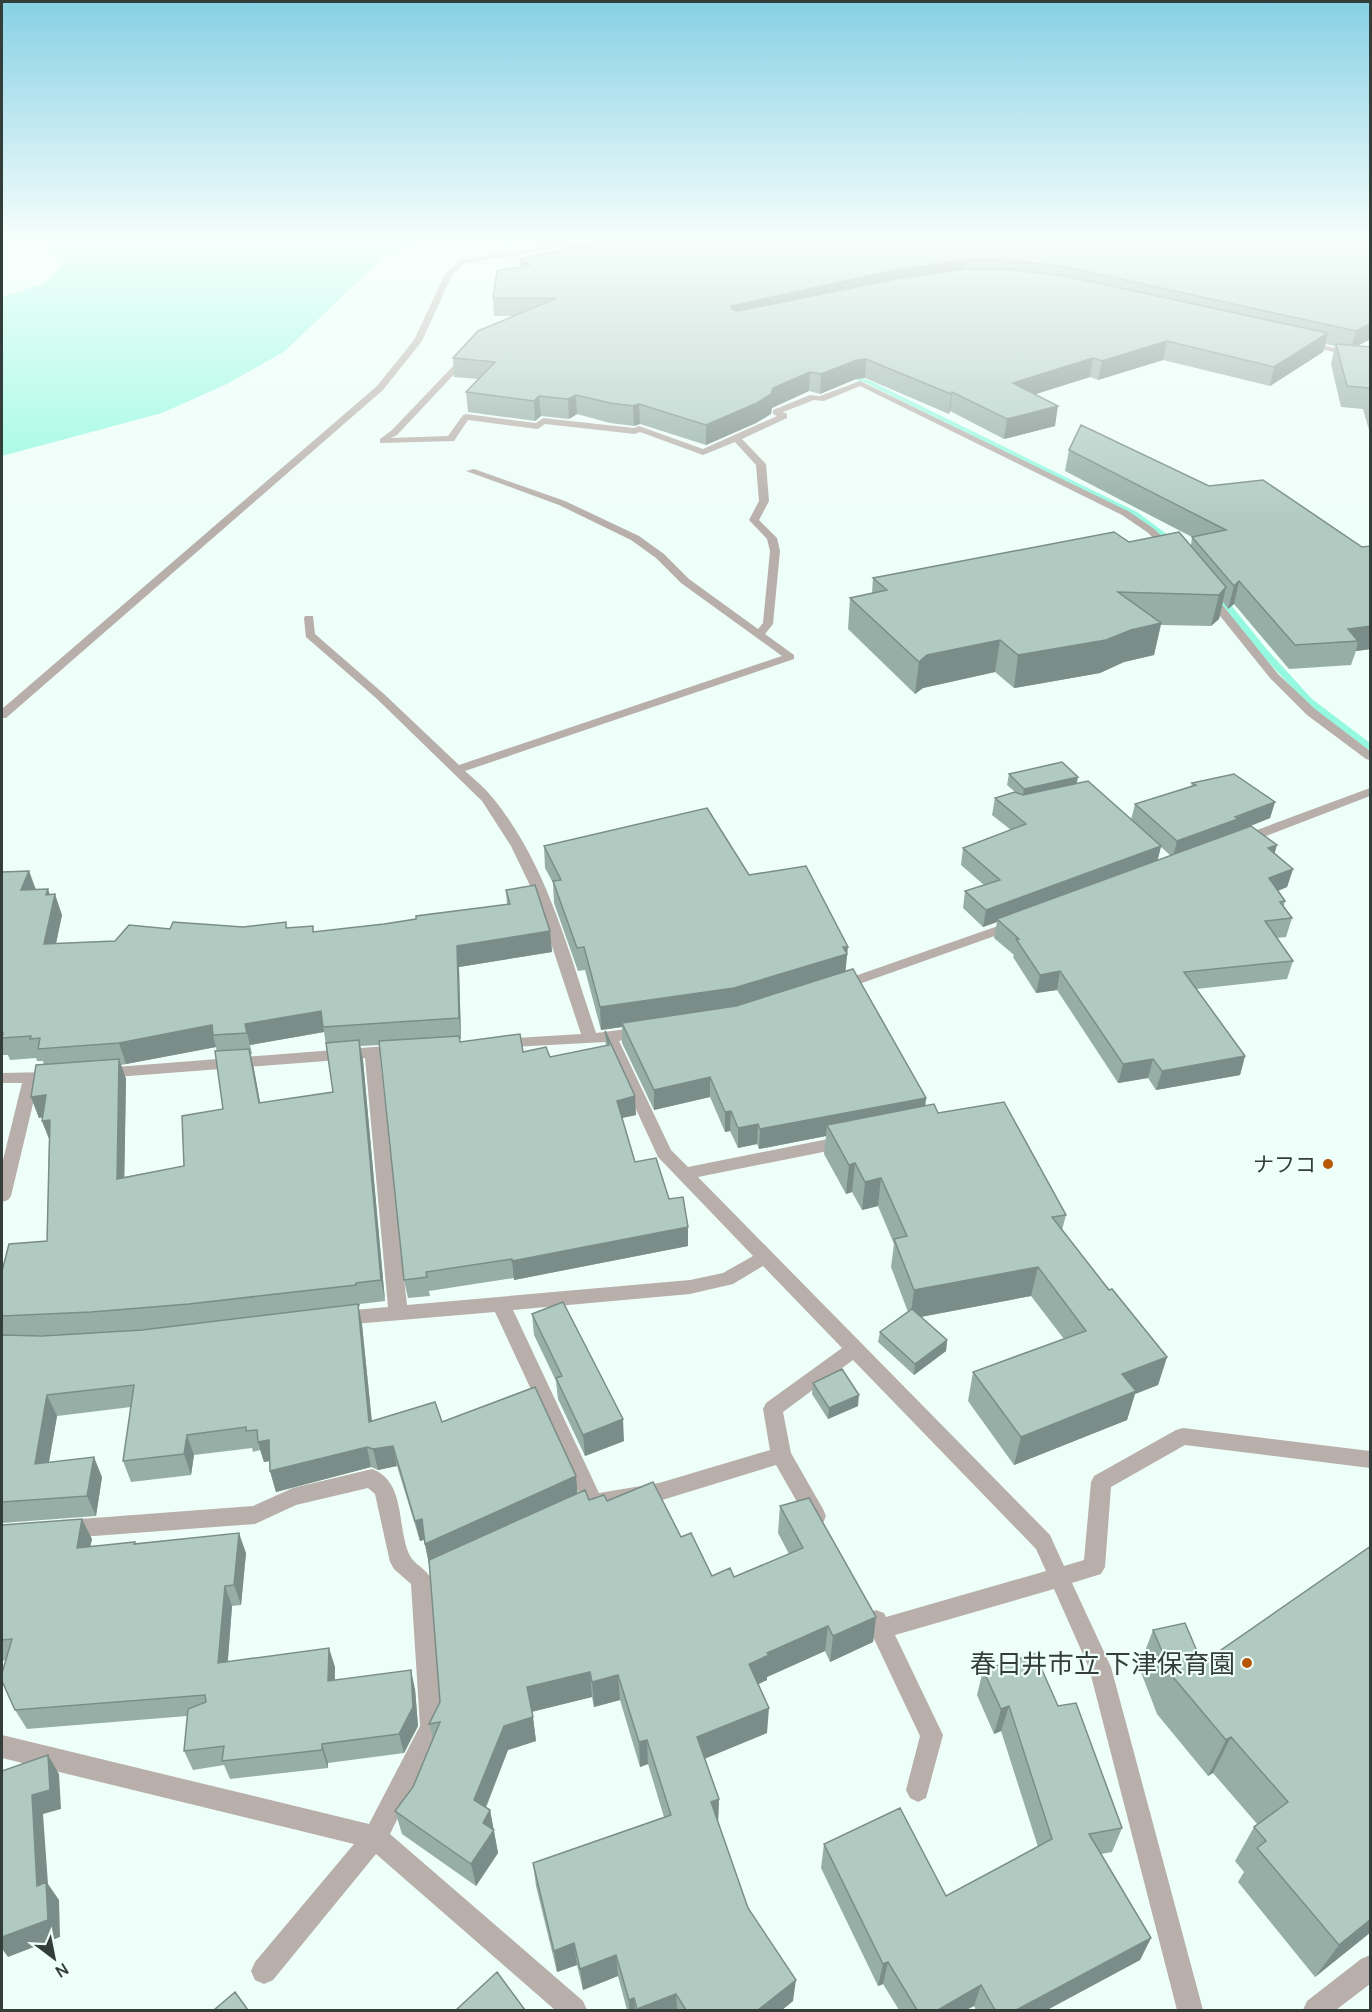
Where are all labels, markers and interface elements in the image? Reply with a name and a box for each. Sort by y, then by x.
place label: ナフコ [1253,1150,1316,1178]
marker: ナフコ [1321,1157,1335,1171]
place label: 春日井市立 下津保育園 [970,1645,1235,1681]
marker: 春日井市立 下津保育園 [1240,1656,1254,1670]
north arrow [24,1928,84,1988]
text: N [51,1958,73,1983]

